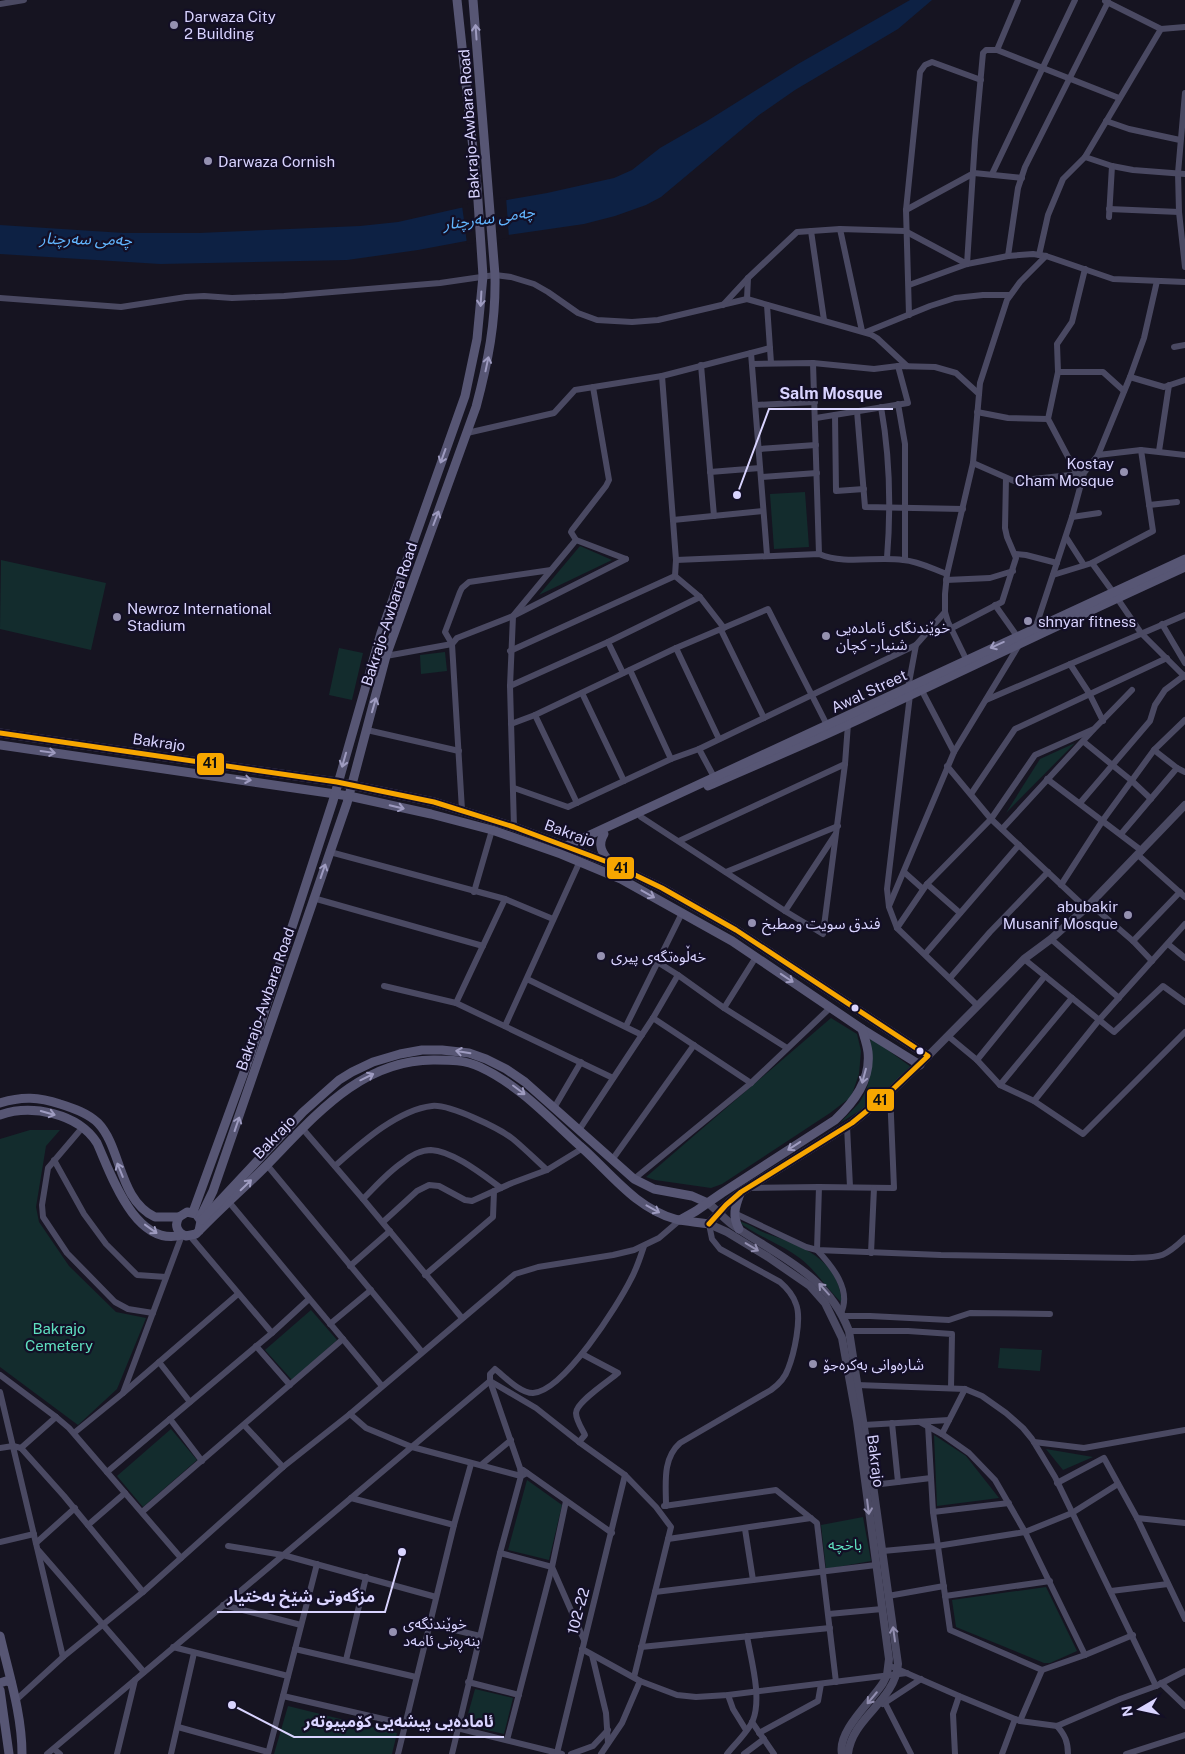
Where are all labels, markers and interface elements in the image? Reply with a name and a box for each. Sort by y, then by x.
place label: Darwaza City 2 Building [184,8,276,42]
marker: Darwaza City 2 Building [168,19,180,31]
one-way arrow [471,24,481,40]
street label: Bakrajo-Awbara Road [455,49,483,199]
place label: Darwaza Cornish [218,153,335,170]
marker: Darwaza Cornish [202,155,214,167]
water label: چەمی سەرچنار [440,202,537,235]
water label: چەمی سەرچنار [38,229,133,250]
one-way arrow [477,290,486,306]
one-way arrow [483,356,492,372]
callout: Salm Mosque [769,378,893,409]
text: Salm Mosque [779,384,883,403]
one-way arrow [438,448,447,463]
place label: Kostay Cham Mosque [1015,455,1114,489]
marker: Kostay Cham Mosque [1118,466,1130,478]
one-way arrow [432,511,441,526]
street label: Bakrajo-Awbara Road [358,540,420,688]
place label: Newroz International Stadium [127,600,272,634]
marker: Newroz International Stadium [111,611,123,623]
place label: shnyar fitness [1038,613,1136,630]
marker: shnyar fitness [1022,615,1034,627]
place label: خوێندنگای ئامادەیی شنیار - کچان [836,619,950,655]
marker: خوێندنگای ئامادەیی شنیار - کچان [820,630,832,642]
one-way arrow [990,641,1005,651]
street label: Awal Street [828,666,910,716]
one-way arrow [369,697,379,713]
street label: Bakrajo [132,730,186,754]
one-way arrow [40,747,56,757]
one-way arrow [338,751,348,767]
line badge: 41 [196,752,225,776]
text: 41 [202,755,218,771]
one-way arrow [235,775,251,785]
one-way arrow [388,802,404,812]
street label: Bakrajo [542,816,598,850]
line badge: 41 [606,856,635,880]
text: 41 [613,860,629,876]
one-way arrow [319,864,328,879]
one-way arrow [641,889,656,899]
place label: abubakir Musanif Mosque [1003,898,1118,932]
marker: abubakir Musanif Mosque [1122,909,1134,921]
place label: فندق سويت ومطبخ [762,915,881,936]
marker: فندق سويت ومطبخ [746,917,758,929]
street label: Bakrajo-Awbara Road [233,925,297,1073]
place label: خەڵوەتگەی پیری [611,945,706,967]
marker: خەڵوەتگەی پیری [595,950,607,962]
one-way arrow [780,973,794,983]
unlabelled marker [850,1003,860,1013]
unlabelled marker [915,1046,925,1056]
one-way arrow [456,1047,472,1057]
one-way arrow [859,1068,869,1084]
one-way arrow [359,1072,374,1082]
one-way arrow [512,1085,526,1095]
line badge: 41 [866,1088,895,1112]
text: 41 [872,1092,888,1108]
one-way arrow [39,1109,55,1119]
street label: Bakrajo [249,1112,299,1162]
one-way arrow [233,1117,242,1132]
one-way arrow [787,1142,801,1152]
one-way arrow [114,1163,124,1178]
one-way arrow [240,1179,253,1191]
one-way arrow [645,1205,660,1215]
one-way arrow [144,1224,158,1234]
one-way arrow [744,1243,758,1253]
one-way arrow [818,1283,829,1296]
park label: Bakrajo Cemetery [25,1320,93,1354]
place label: شارەوانی بەکرەجۆ [823,1356,924,1374]
marker: شارەوانی بەکرەجۆ [807,1358,819,1370]
street label: Bakrajo [864,1434,888,1488]
one-way arrow [863,1499,873,1515]
park label: باخچە [828,1536,862,1555]
callout: مزگەوتی شێخ بەختیار [217,1581,385,1612]
street label: 102-22 [564,1586,592,1636]
text: مزگەوتی شێخ بەختیار [226,1587,375,1609]
place label: خوێندنگەی بنەڕەتی ئامەد [403,1615,480,1653]
marker: خوێندنگەی بنەڕەتی ئامەد [387,1626,399,1638]
one-way arrow [888,1626,898,1642]
north arrow [1115,1684,1165,1734]
one-way arrow [866,1692,877,1705]
text: N [1118,1704,1136,1718]
callout: ئامادەیی پیشەیی کۆمپیوتەر [294,1706,504,1737]
text: ئامادەیی پیشەیی کۆمپیوتەر [303,1712,494,1732]

